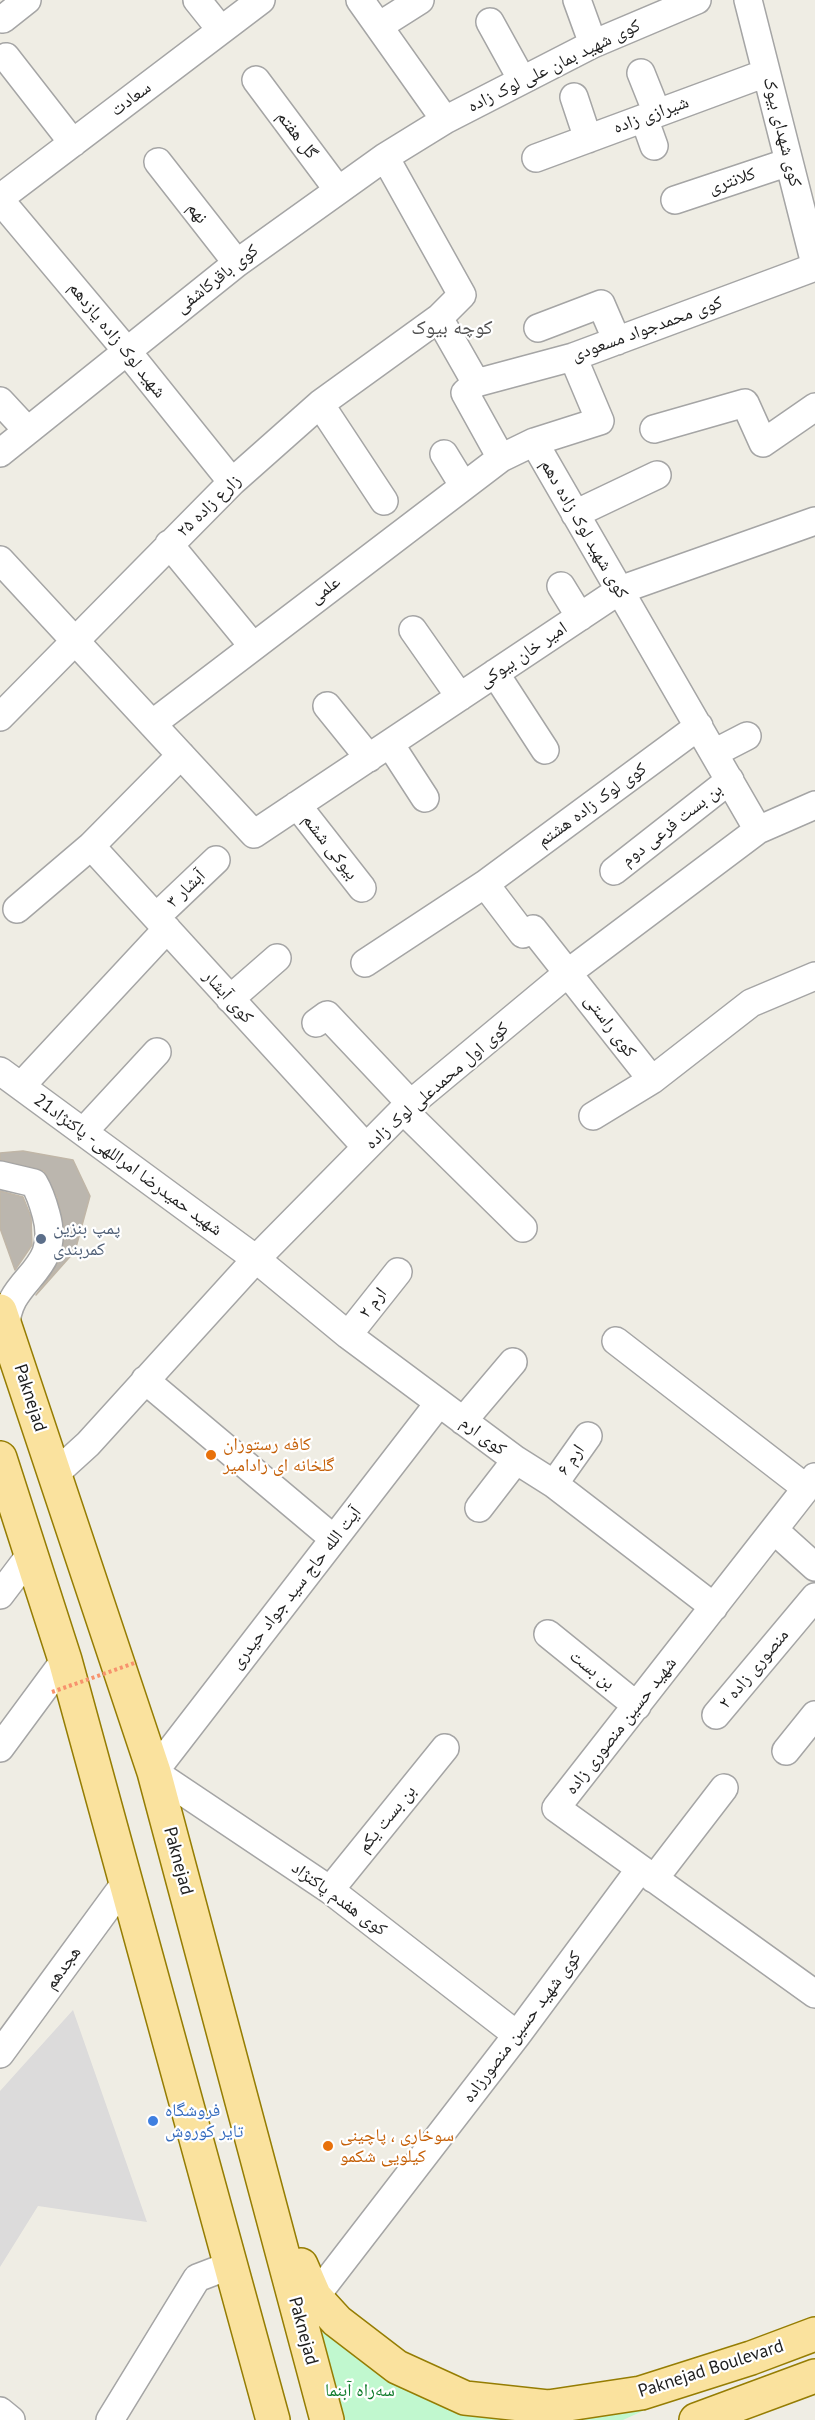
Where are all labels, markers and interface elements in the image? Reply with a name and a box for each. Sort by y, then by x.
street label: کوی شهید بمان علی لوک زاده [464,15,644,117]
street label: کوی شهدای بیوک [758,75,806,189]
street label: سعادت [106,77,156,121]
street label: شیرازی زاده [610,91,692,139]
street label: گل هفتم [272,107,322,163]
street label: کلانتری [706,163,758,199]
street label: نهم [182,198,212,228]
street label: کوی باقرکاشفی [171,240,263,318]
street label: شهید لوک زاده یازدهم [64,278,170,402]
street label: کوی محمدجواد مسعودی [569,292,725,366]
district label: کوچه بیوک [411,316,493,340]
street label: کوی شهید لوک زاده دهم [535,455,633,603]
street label: زارع زاده ۲۵ [172,470,246,542]
street label: علمی [305,571,345,609]
street label: امیر خان بیوکی [475,618,571,692]
street label: کوی لوک زاده هشتم [533,758,651,852]
street label: بن بست فرعی دوم [617,779,727,871]
street label: بیوکی ششم [298,810,362,884]
street label: آبشار ۳ [162,865,210,913]
street label: کوی آبشار [198,966,258,1028]
street label: کوی راستی [579,990,641,1062]
street label: کوی اول محمدعلی لوک زاده [361,1018,513,1154]
street label: شهید حمیدرضا امراللهی- پاکنژاد21 [30,1089,226,1241]
place label: پمپ بنزین کمربندی [53,1218,120,1260]
marker: پمپ بنزین کمربندی [34,1232,48,1246]
street label: ارم ۲ [354,1283,392,1323]
street label: Paknejad [9,1362,51,1434]
street label: کوی ارم [456,1412,510,1460]
place label: کافه رستوران گلخانه ای رادامیر [223,1434,334,1476]
street label: ارم ۶ [553,1440,589,1480]
marker: کافه رستوران گلخانه ای رادامیر [204,1448,218,1462]
street label: آیت الله حاج سید جواد حیدری [226,1502,366,1674]
street label: منصوری زاده ۲ [714,1625,794,1713]
street label: بن بست [565,1646,619,1694]
street label: شهید حسین منصوری زاده [561,1653,681,1799]
street label: بن بست یکم [353,1781,421,1857]
street label: Paknejad [159,1825,197,1897]
street label: کوی هفدم پاکنژاد [287,1857,391,1941]
street label: هجدهم [40,1942,86,1994]
street label: کوی شهید حسین منصورزاده [458,1947,586,2107]
place label: فروشگاه تایر کوروش [165,2100,243,2142]
marker: فروشگاه تایر کوروش [146,2114,160,2128]
place label: سوخاری ، پاچینی کیلویی شکمو [340,2125,454,2168]
marker: سوخاری ، پاچینی کیلویی شکمو [321,2139,335,2153]
street label: Paknejad [284,2295,322,2367]
street label: Paknejad Boulevard [636,2335,786,2403]
park label: سه‌راه آبنما [325,2380,395,2402]

